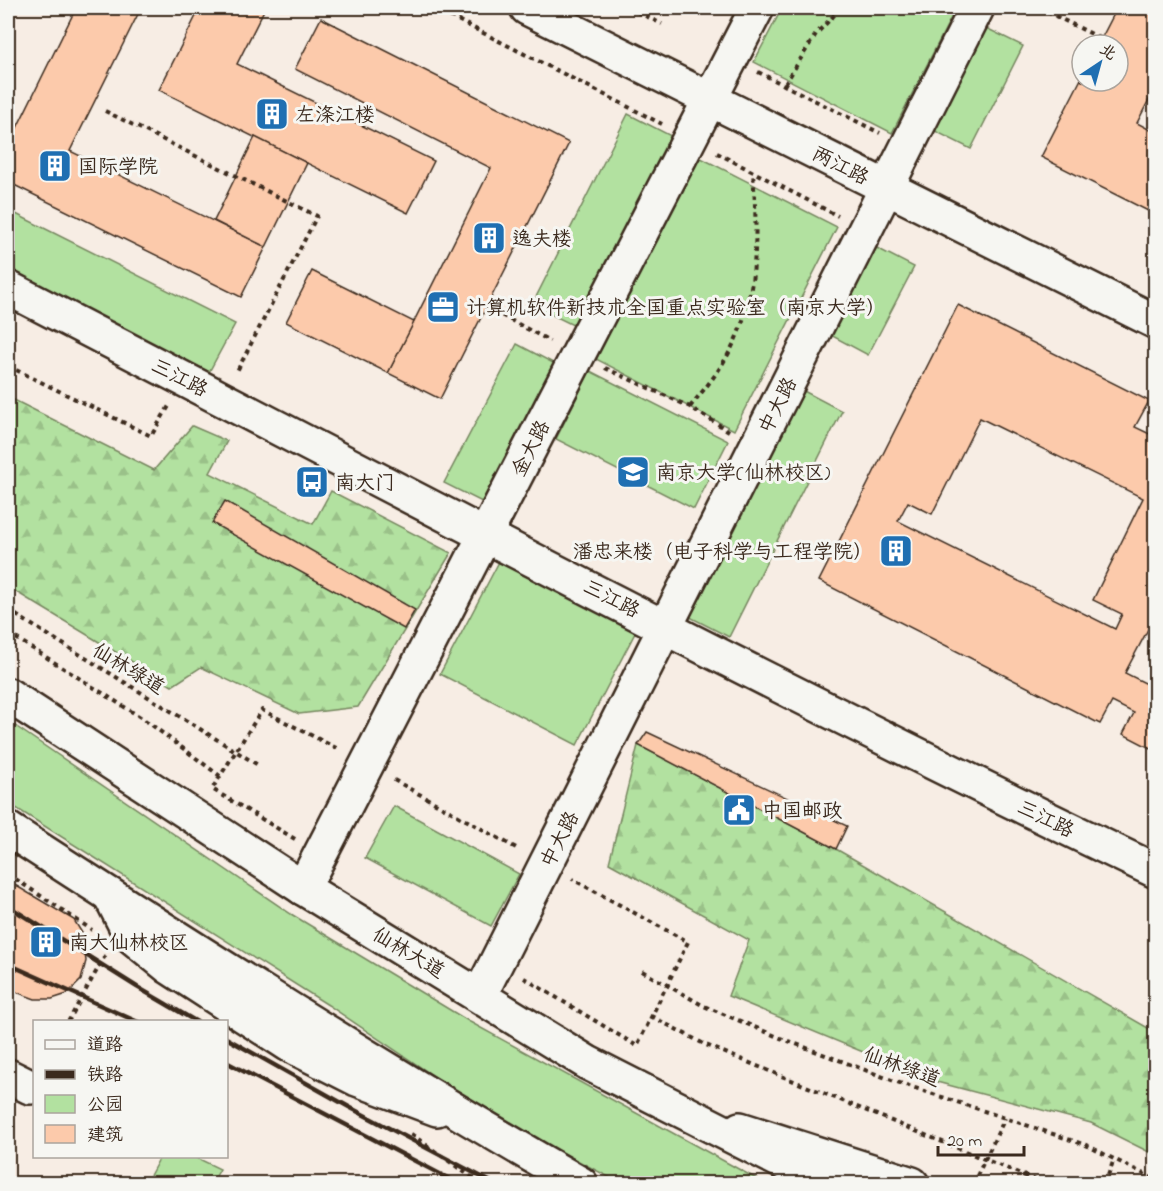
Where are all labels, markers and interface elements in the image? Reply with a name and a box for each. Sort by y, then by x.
north arrow [1070,33,1130,93]
text: 北 [1094,38,1121,67]
building icon: 左涤江楼 [254,96,290,132]
place label: 左涤江楼 [295,102,375,131]
street label: 两江路 [807,141,874,194]
building icon: 国际学院 [37,148,73,184]
place label: 国际学院 [78,154,158,183]
building icon: 逸夫楼 [471,220,507,256]
place label: 逸夫楼 [512,226,572,255]
office icon: 计算机软件新技术全国重点实验室（南京大学） [425,289,461,325]
place label: 计算机软件新技术全国重点实验室（南京大学） [466,295,886,324]
street label: 三江路 [146,353,213,406]
street label: 中大路 [753,372,806,439]
street label: 金大路 [506,415,559,482]
school or university icon: 南京大学(仙林校区) [615,454,651,490]
place label: 南京大学(仙林校区) [656,460,830,489]
bus stop icon: 南大门 [294,464,330,500]
place label: 南大门 [335,470,395,499]
building icon: 潘忠来楼（电子科学与工程学院） [878,533,914,569]
place label: 潘忠来楼（电子科学与工程学院） [573,539,873,568]
street label: 三江路 [578,574,645,627]
street label: 仙林绿道 [86,637,169,703]
public building icon: 中国邮政 [721,792,757,828]
street label: 三江路 [1012,794,1079,847]
place label: 中国邮政 [762,798,842,827]
street label: 中大路 [535,806,588,873]
street label: 仙林大道 [366,921,449,987]
building icon: 南大仙林校区 [28,924,64,960]
place label: 南大仙林校区 [69,930,189,959]
legend [33,1020,228,1158]
text: 道路 [87,1033,123,1059]
street label: 仙林绿道 [859,1041,944,1096]
text: 铁路 [87,1063,123,1089]
text: 公园 [87,1093,123,1119]
scale bar [938,1119,1024,1157]
text: 建筑 [87,1123,123,1149]
text: 20 m [947,1129,982,1155]

